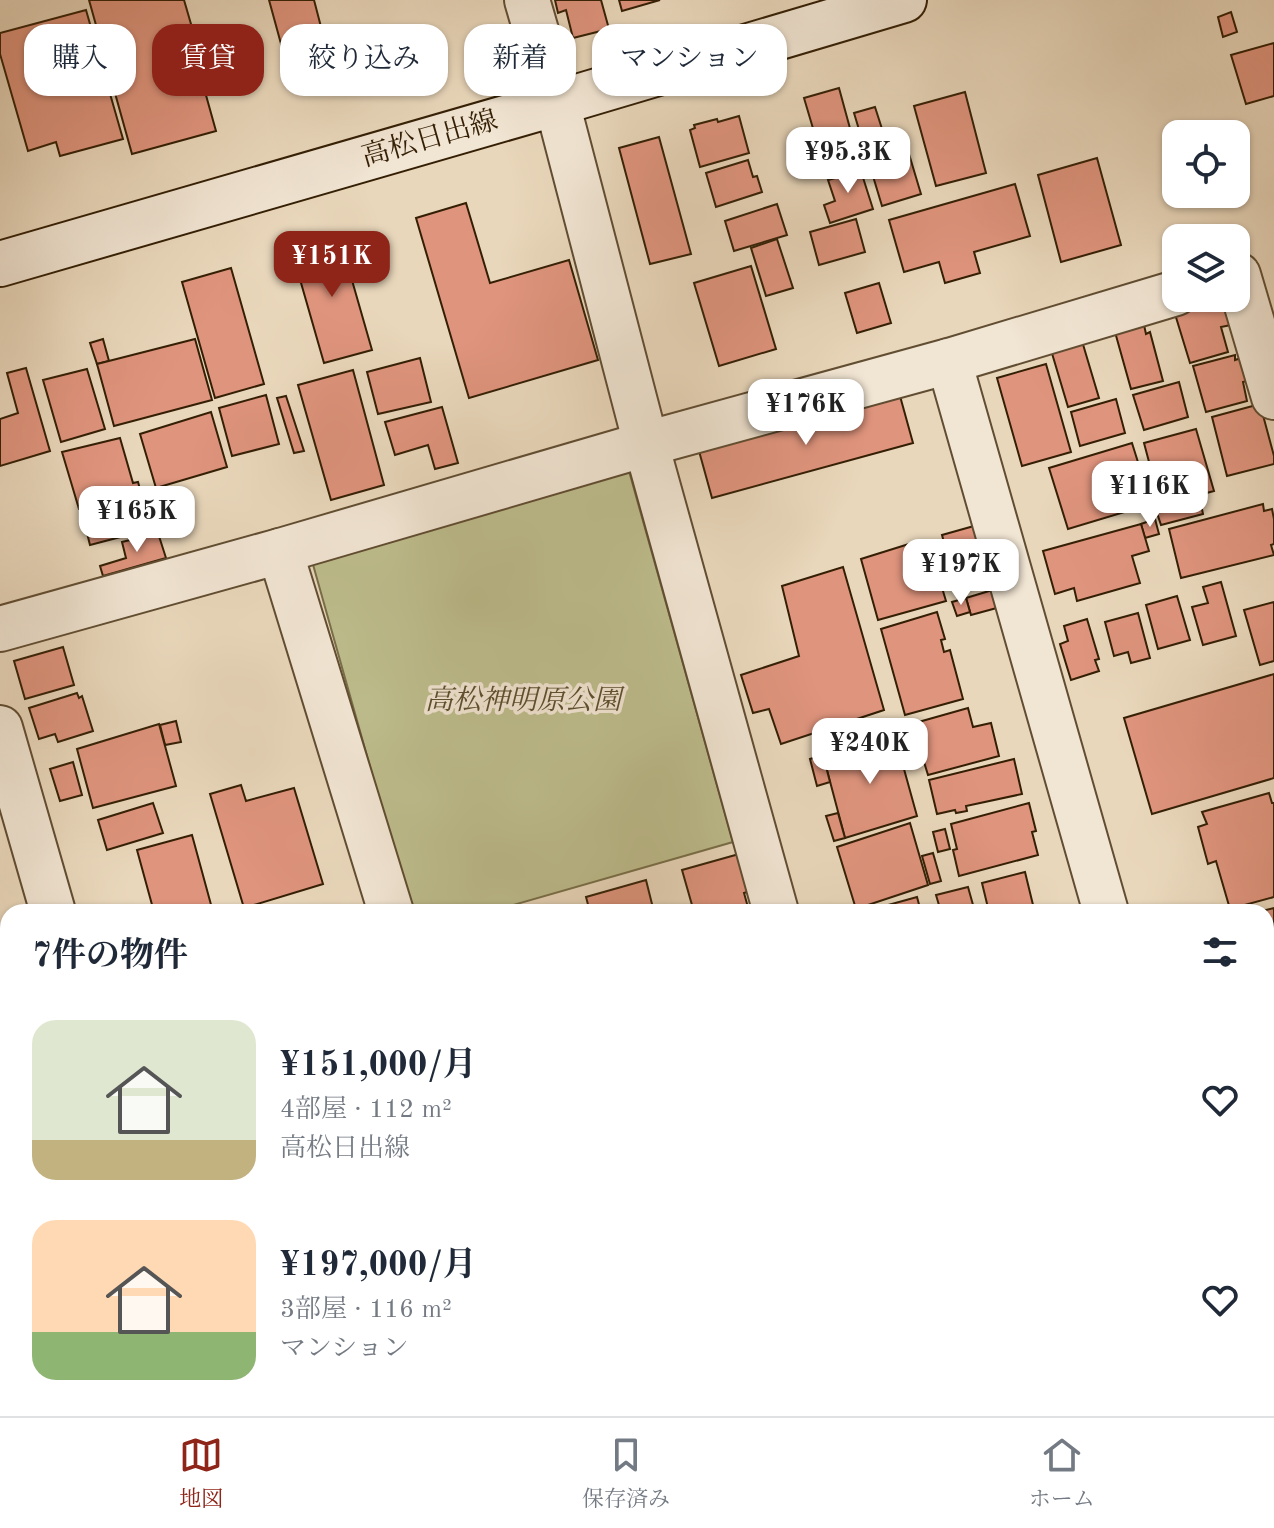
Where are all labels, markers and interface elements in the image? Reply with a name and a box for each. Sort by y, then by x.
chip: 購入 [24,24,136,96]
chip: 賃貸 [152,24,264,96]
chip: 絞り込み [280,24,448,96]
chip: 新着 [464,24,576,96]
chip: マンション [592,24,787,96]
street label: 高松日出線 [358,104,501,173]
map controls [1162,120,1250,312]
button: locate [1162,120,1250,208]
pin: ¥95.3K [783,127,913,195]
text: ¥95.3K [804,140,892,166]
button: layers [1162,224,1250,312]
pin: ¥151K [276,231,388,299]
text: ¥151K [292,244,372,270]
pin: ¥176K [750,379,862,447]
text: ¥176K [766,392,846,418]
pin: ¥116K [1094,461,1206,529]
text: ¥116K [1110,474,1190,500]
pin: ¥165K [81,486,193,554]
text: ¥165K [97,499,177,525]
pin: ¥197K [905,539,1017,607]
text: ¥197K [921,552,1001,578]
park label: 高松神明原公園 [425,685,625,716]
pin: ¥240K [814,718,926,786]
text: ¥240K [830,731,910,757]
icon: filters [1198,930,1242,974]
text: 7件の物件 [32,940,188,974]
text: ¥151,000/月 [280,1049,477,1083]
icon: home [96,1052,192,1148]
icon: heart [1198,1078,1242,1122]
text: 4部屋 · 112 m² [280,1097,452,1123]
text: 高松日出線 [280,1136,410,1162]
text: ¥197,000/月 [280,1249,477,1283]
icon: home [96,1252,192,1348]
icon: heart [1198,1278,1242,1322]
text: 3部屋 · 116 m² [280,1297,452,1323]
text: マンション [280,1336,409,1362]
tab: 地図 [179,1433,223,1514]
tab: 保存済み [582,1433,670,1514]
tab: ホーム [1029,1433,1095,1514]

